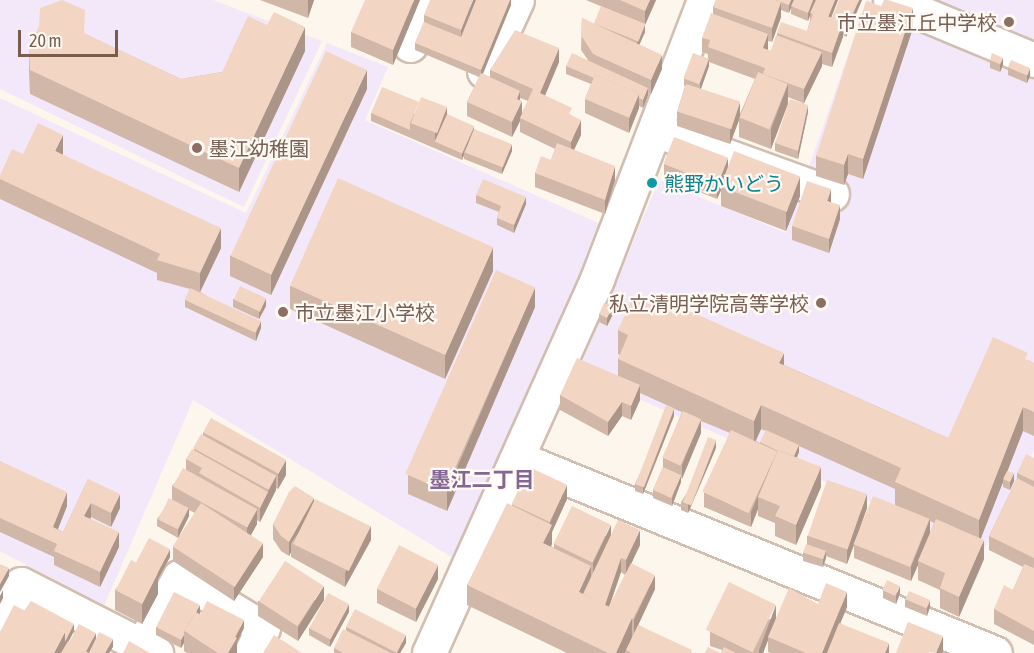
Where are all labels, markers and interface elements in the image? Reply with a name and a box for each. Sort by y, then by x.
place label: 市立墨江丘中学校 [837,10,997,34]
marker: 市立墨江丘中学校 [1002,15,1016,29]
scale bar [21,18,122,56]
text: 20 m [29,30,61,51]
place label: 墨江幼稚園 [209,136,309,160]
marker: 墨江幼稚園 [190,141,204,155]
place label: 熊野かいどう [664,171,784,195]
marker: 熊野かいどう [645,176,659,190]
place label: 私立清明学院高等学校 [609,291,809,315]
marker: 私立清明学院高等学校 [814,296,828,310]
place label: 市立墨江小学校 [295,300,435,324]
marker: 市立墨江小学校 [276,305,290,319]
district label: 墨江二丁目 [430,466,534,492]

